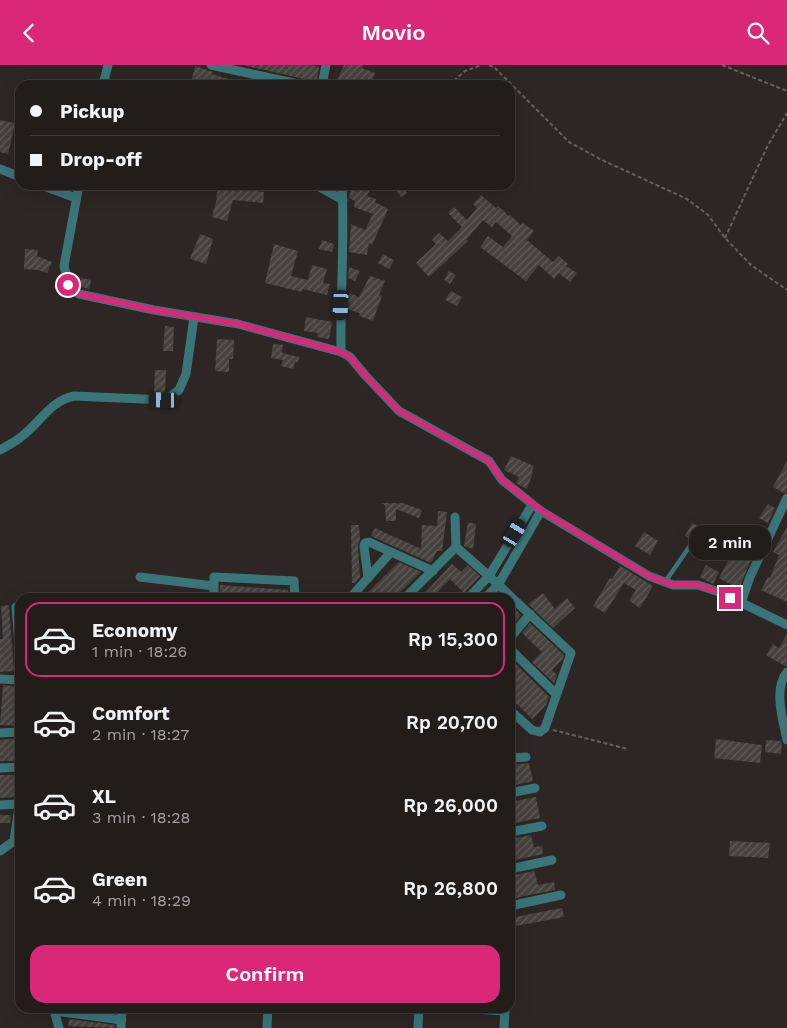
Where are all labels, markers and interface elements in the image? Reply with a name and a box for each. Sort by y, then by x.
icon: back [15,19,43,47]
icon: search [744,19,772,47]
text: Movio [362,20,425,45]
text: Pickup [60,100,124,123]
text: Drop-off [60,148,142,171]
route start [57,274,79,296]
car [332,290,349,320]
car [148,392,179,408]
car [500,516,529,550]
callout: 2 min [689,525,771,561]
text: 2 min [708,533,752,552]
route end [719,587,741,609]
icon: car [32,617,77,662]
text: Economy [92,619,177,642]
text: Rp 15,300 [408,628,498,651]
text: 1 min · 18:26 [92,642,187,661]
icon: car [32,700,77,745]
text: Comfort [92,702,170,725]
text: Rp 20,700 [406,711,498,734]
text: 2 min · 18:27 [92,725,189,744]
icon: car [32,783,77,828]
text: XL [92,785,116,808]
text: Rp 26,000 [403,794,498,817]
text: 3 min · 18:28 [92,808,190,827]
icon: car [32,866,77,911]
text: Green [92,868,148,891]
text: Rp 26,800 [403,877,498,900]
text: 4 min · 18:29 [92,891,191,910]
button: Confirm [30,945,500,1003]

